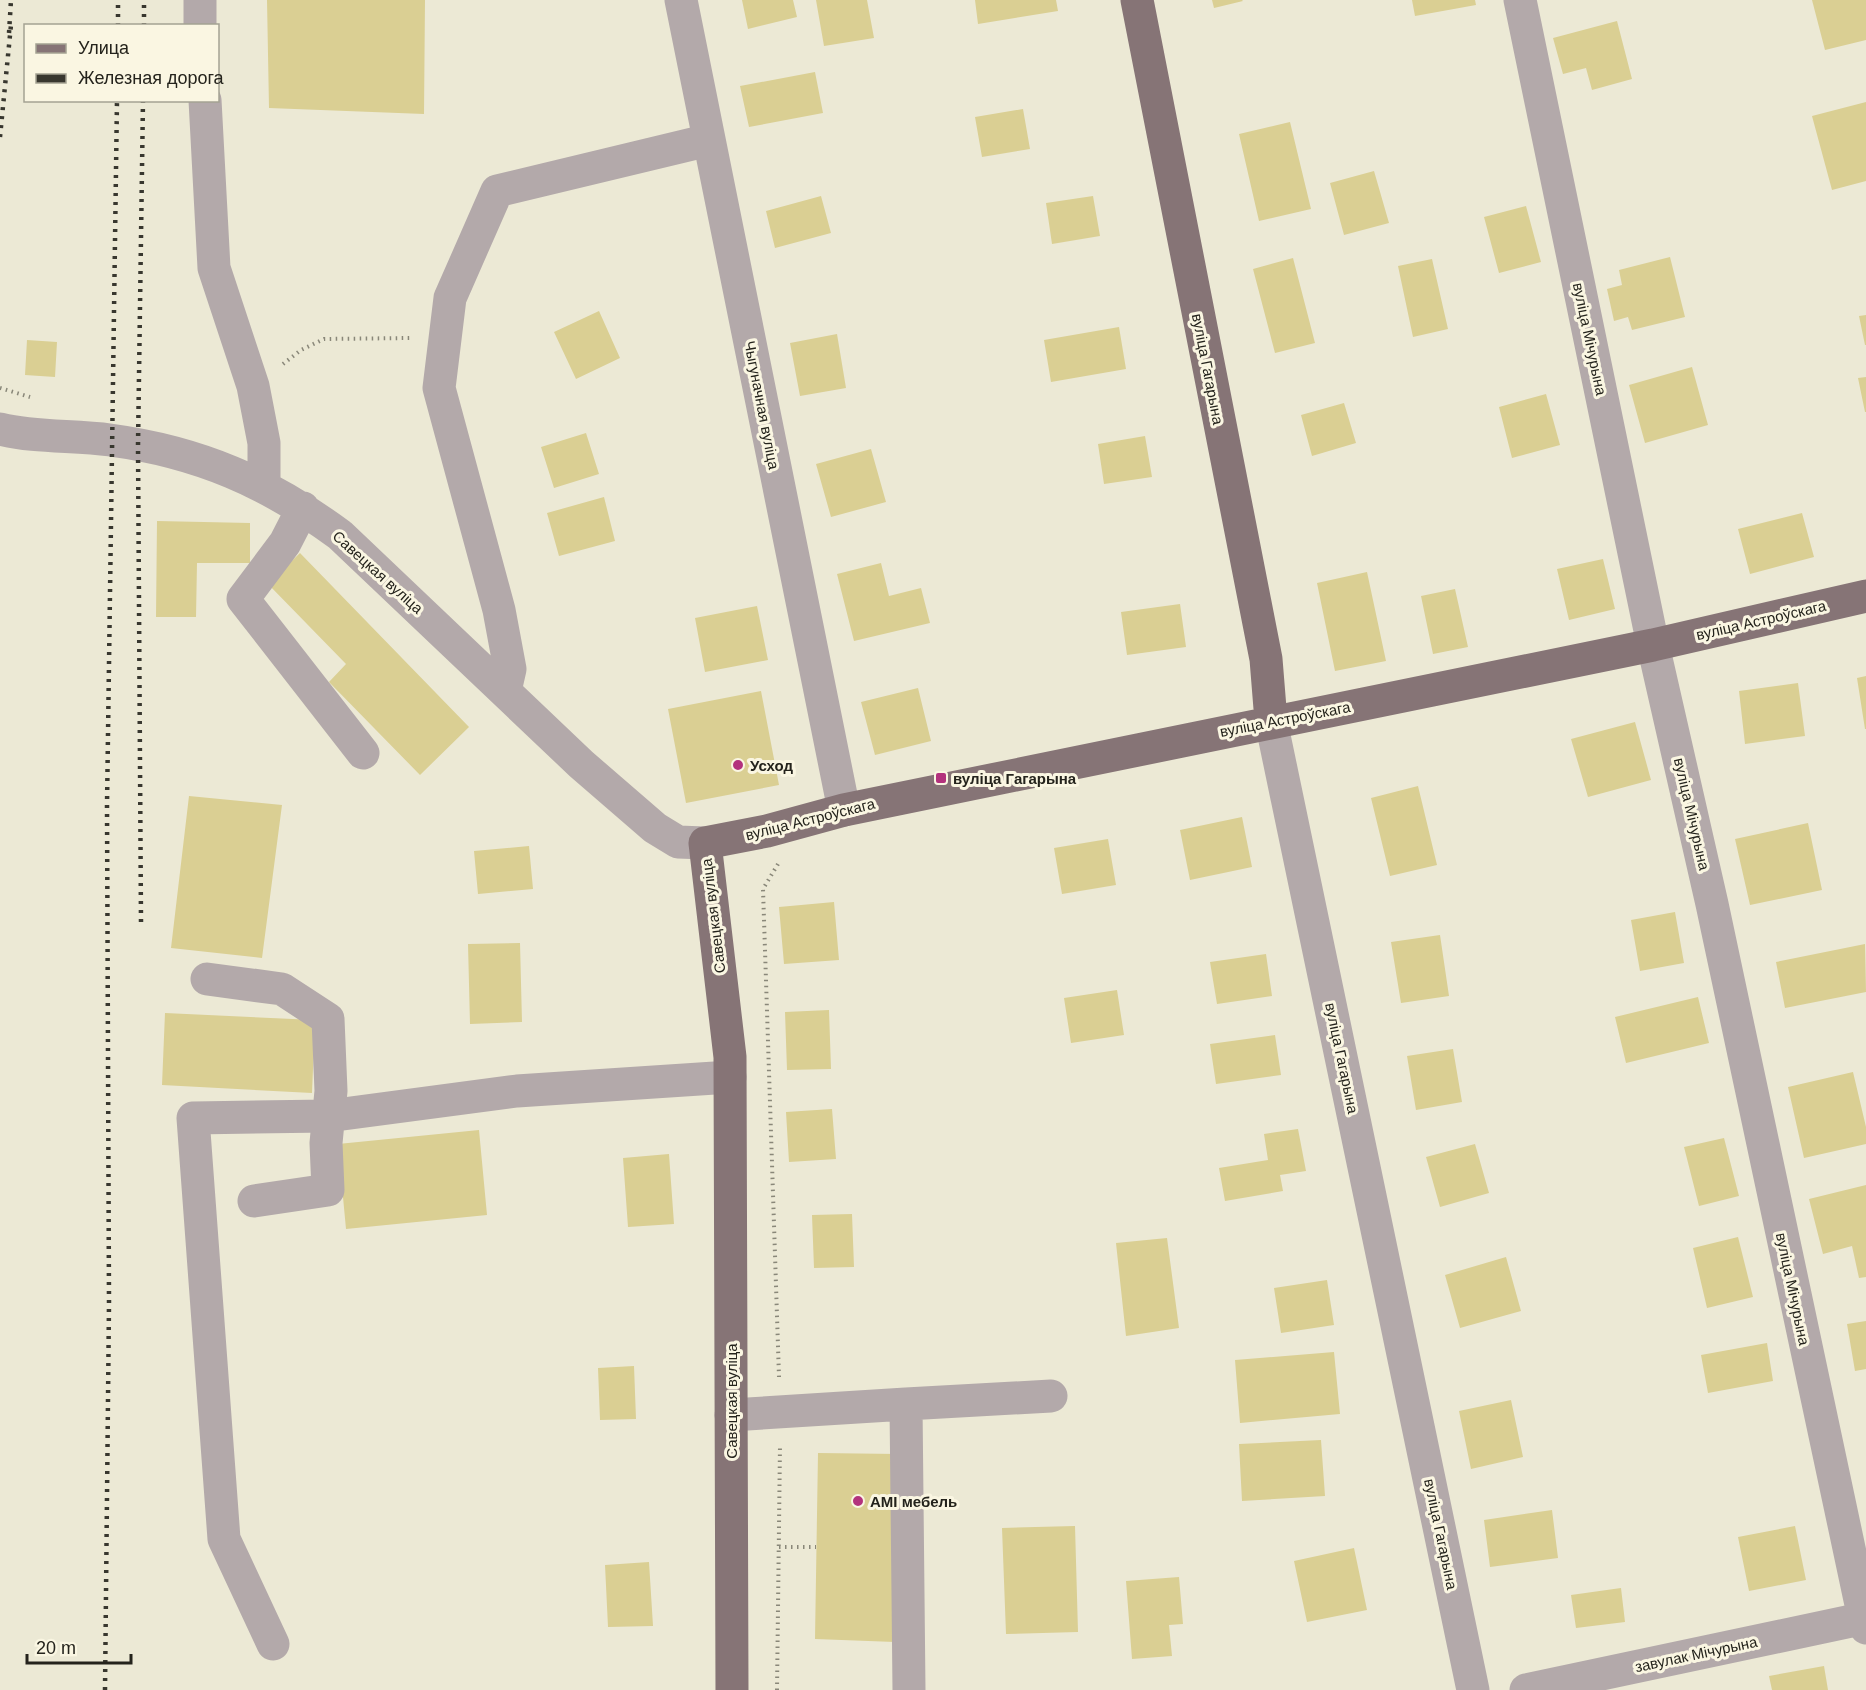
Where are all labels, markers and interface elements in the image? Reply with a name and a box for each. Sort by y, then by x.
legend [24,24,219,102]
text: Улица [78,38,130,58]
text: Железная дорога [78,68,225,88]
street label: вуліца Мічурына [1570,281,1610,398]
street label: вуліца Гагарына [1189,312,1227,427]
street label: Чыгуначная вуліца [741,339,783,471]
street label: Савецкая вуліца [329,527,427,617]
street label: вуліца Астроўскага [1694,597,1828,643]
street label: вуліца Астроўскага [1218,698,1352,740]
street label: вуліца Мічурына [1671,756,1713,872]
place label: Усход [750,757,793,774]
marker: Усход [731,758,745,772]
place label: вуліца Гагарына [953,770,1077,787]
marker: вуліца Гагарына [934,771,948,785]
street label: вуліца Астроўскага [744,795,877,843]
street label: Савецкая вуліца [697,857,728,974]
street label: вуліца Гагарына [1322,1001,1362,1116]
street label: вуліца Мічурына [1773,1231,1813,1348]
street label: Савецкая вуліца [723,1343,740,1459]
street label: вуліца Гагарына [1421,1477,1461,1592]
place label: AMI мебель [870,1493,957,1510]
marker: AMI мебель [851,1494,865,1508]
scale bar [27,1627,130,1665]
street label: завулак Мічурына [1633,1633,1759,1675]
text: 20 m [36,1638,76,1658]

